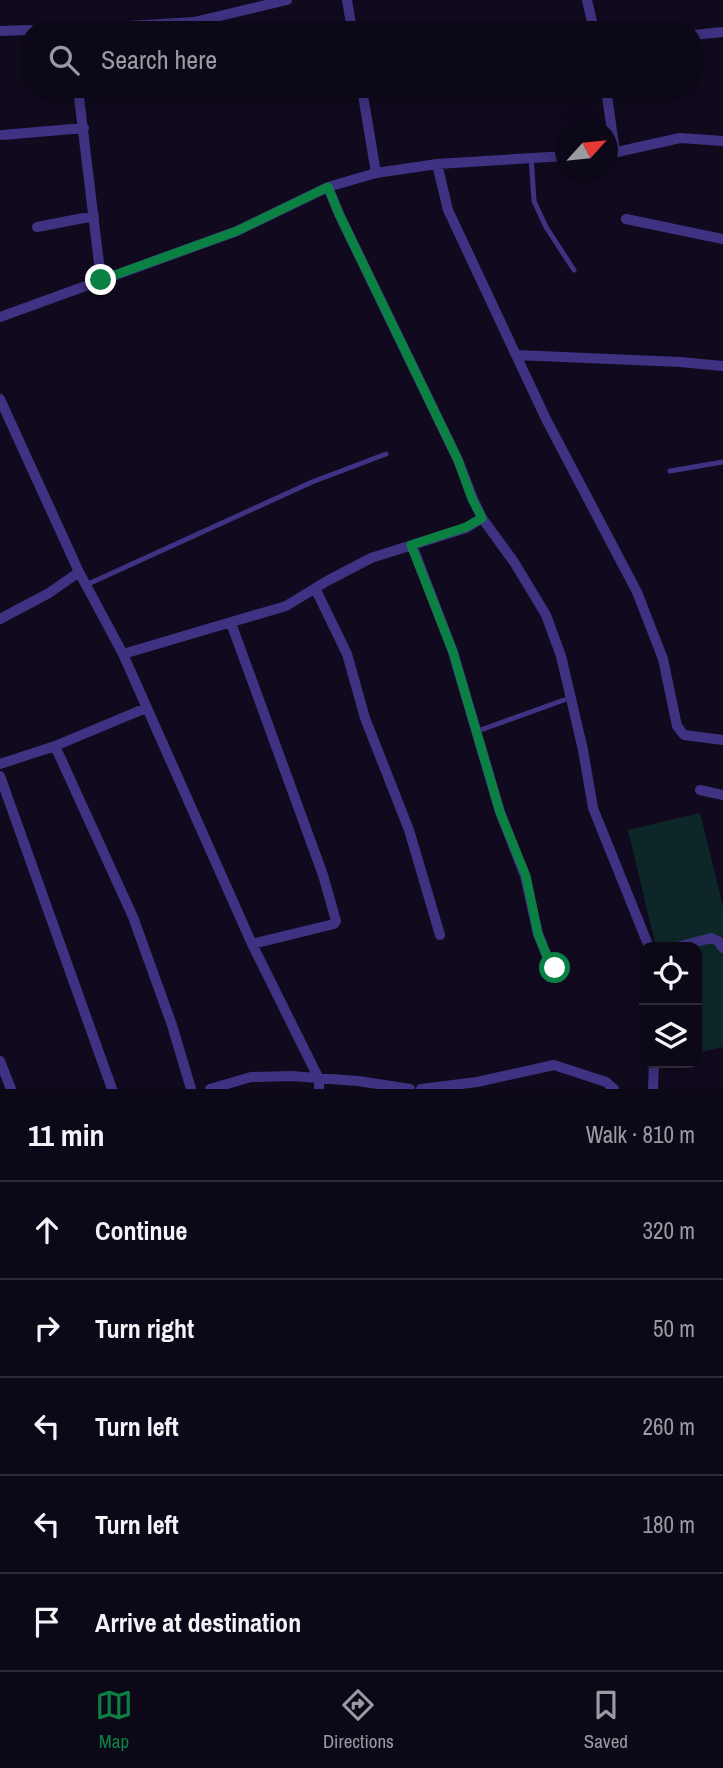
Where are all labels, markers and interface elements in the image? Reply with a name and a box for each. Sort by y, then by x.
search box [21,21,702,98]
icon: search [45,41,83,79]
text: Search here [101,42,217,77]
north arrow [555,119,618,182]
route end [85,264,116,295]
map controls [639,942,702,1068]
button: locate [639,942,702,1005]
route start [539,952,570,983]
button: layers [639,1005,702,1068]
text: 11 min [28,1115,105,1155]
text: Walk · 810 m [586,1119,695,1150]
icon: ahead [28,1211,66,1249]
text: Continue [95,1213,187,1248]
text: 320 m [643,1215,695,1246]
icon: right [28,1309,66,1347]
text: Turn right [95,1311,194,1346]
text: 50 m [653,1313,695,1344]
icon: left [28,1407,66,1445]
text: Turn left [95,1409,179,1444]
text: 260 m [643,1411,695,1442]
icon: left [28,1505,66,1543]
text: Turn left [95,1507,179,1542]
text: 180 m [643,1509,695,1540]
icon: arrive [28,1603,66,1641]
text: Arrive at destination [95,1605,301,1640]
tab: Map [95,1686,133,1754]
tab: Directions [323,1686,394,1754]
tab: Saved [584,1686,628,1754]

